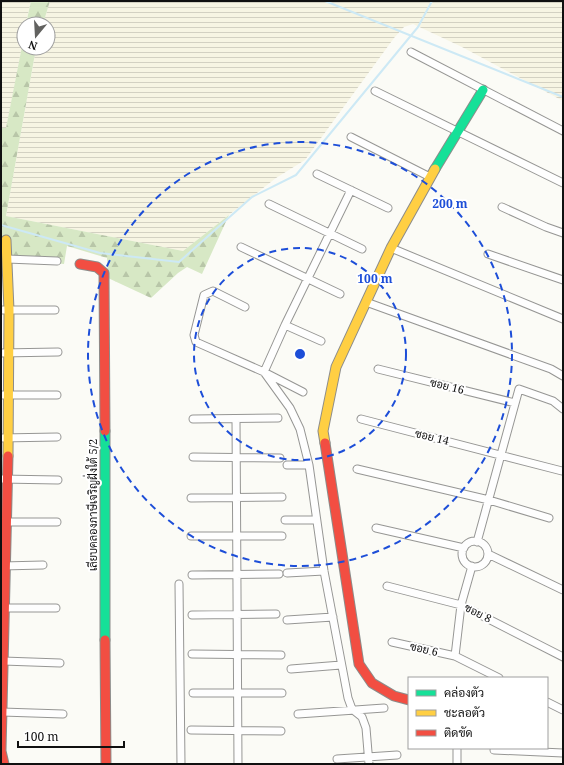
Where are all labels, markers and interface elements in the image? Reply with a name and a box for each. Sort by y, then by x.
north arrow [16,16,56,56]
text: N [26,37,39,54]
text: 200 m [432,195,468,212]
text: 100 m [357,270,393,287]
centre of rings [293,347,307,361]
street label: ซอย 16 [428,374,466,397]
street label: ซอย 14 [413,425,451,448]
street label: เลียบคลองภาษีเจริญฝั่งใต้ 5/2 [82,439,100,571]
street label: ซอย 8 [462,599,494,626]
street label: ซอย 6 [409,638,440,659]
legend [408,677,548,749]
text: คล่องตัว [444,684,484,701]
text: ชะลอตัว [444,704,485,721]
scale bar [18,723,124,749]
text: ติดขัด [444,724,473,741]
text: 100 m [24,728,59,745]

